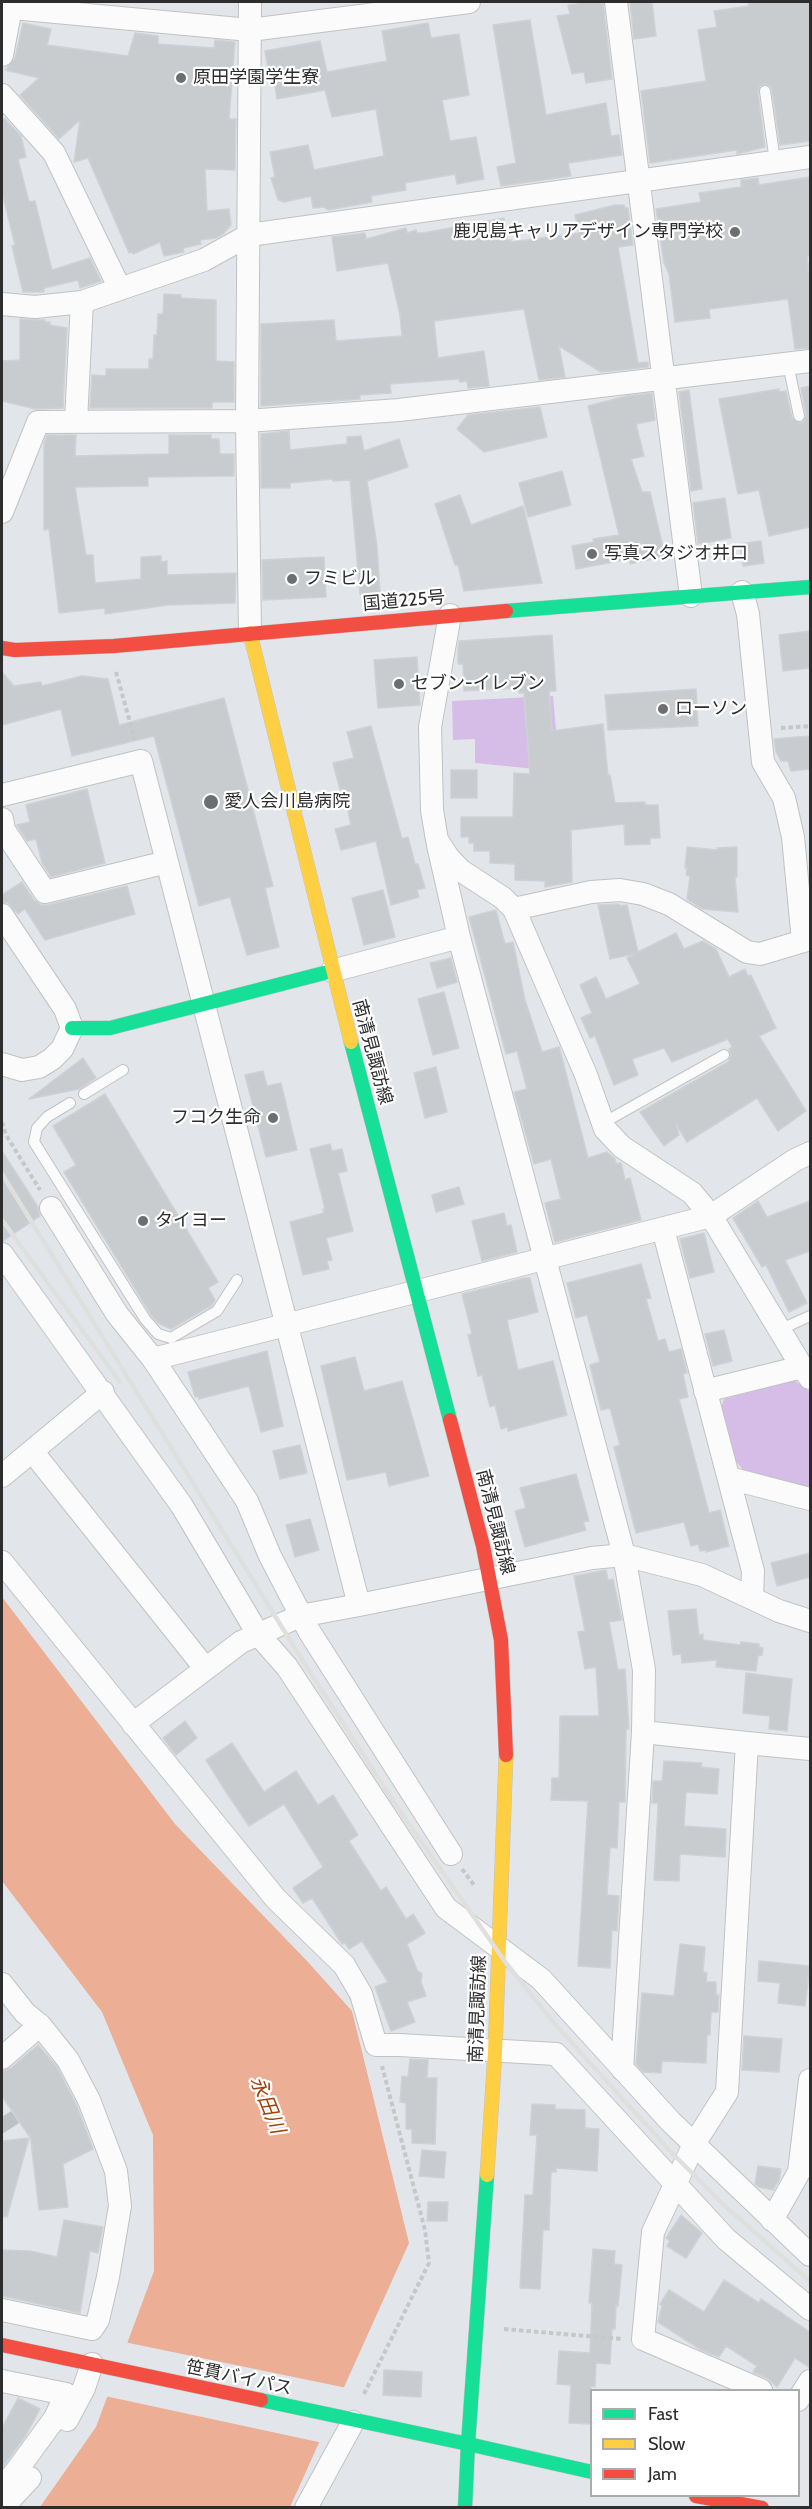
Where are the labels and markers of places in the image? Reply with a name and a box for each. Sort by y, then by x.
place label: 原田学園学生寮 [193,67,319,89]
marker: 原田学園学生寮 [174,71,188,85]
place label: 鹿児島キャリアデザイン専門学校 [453,221,723,243]
marker: 鹿児島キャリアデザイン専門学校 [728,225,742,239]
place label: 写真スタジオ井口 [604,543,748,565]
marker: 写真スタジオ井口 [585,547,599,561]
place label: フミビル [304,568,376,590]
marker: フミビル [285,572,299,586]
place label: セブン-イレブン [411,673,545,695]
marker: セブン-イレブン [392,677,406,691]
place label: ローソン [675,698,747,720]
marker: ローソン [656,702,670,716]
place label: 愛人会川島病院 [224,791,350,813]
marker: 愛人会川島病院 [202,793,220,811]
place label: フコク生命 [171,1107,261,1129]
marker: フコク生命 [266,1111,280,1125]
place label: タイヨー [155,1210,227,1232]
marker: タイヨー [136,1214,150,1228]

